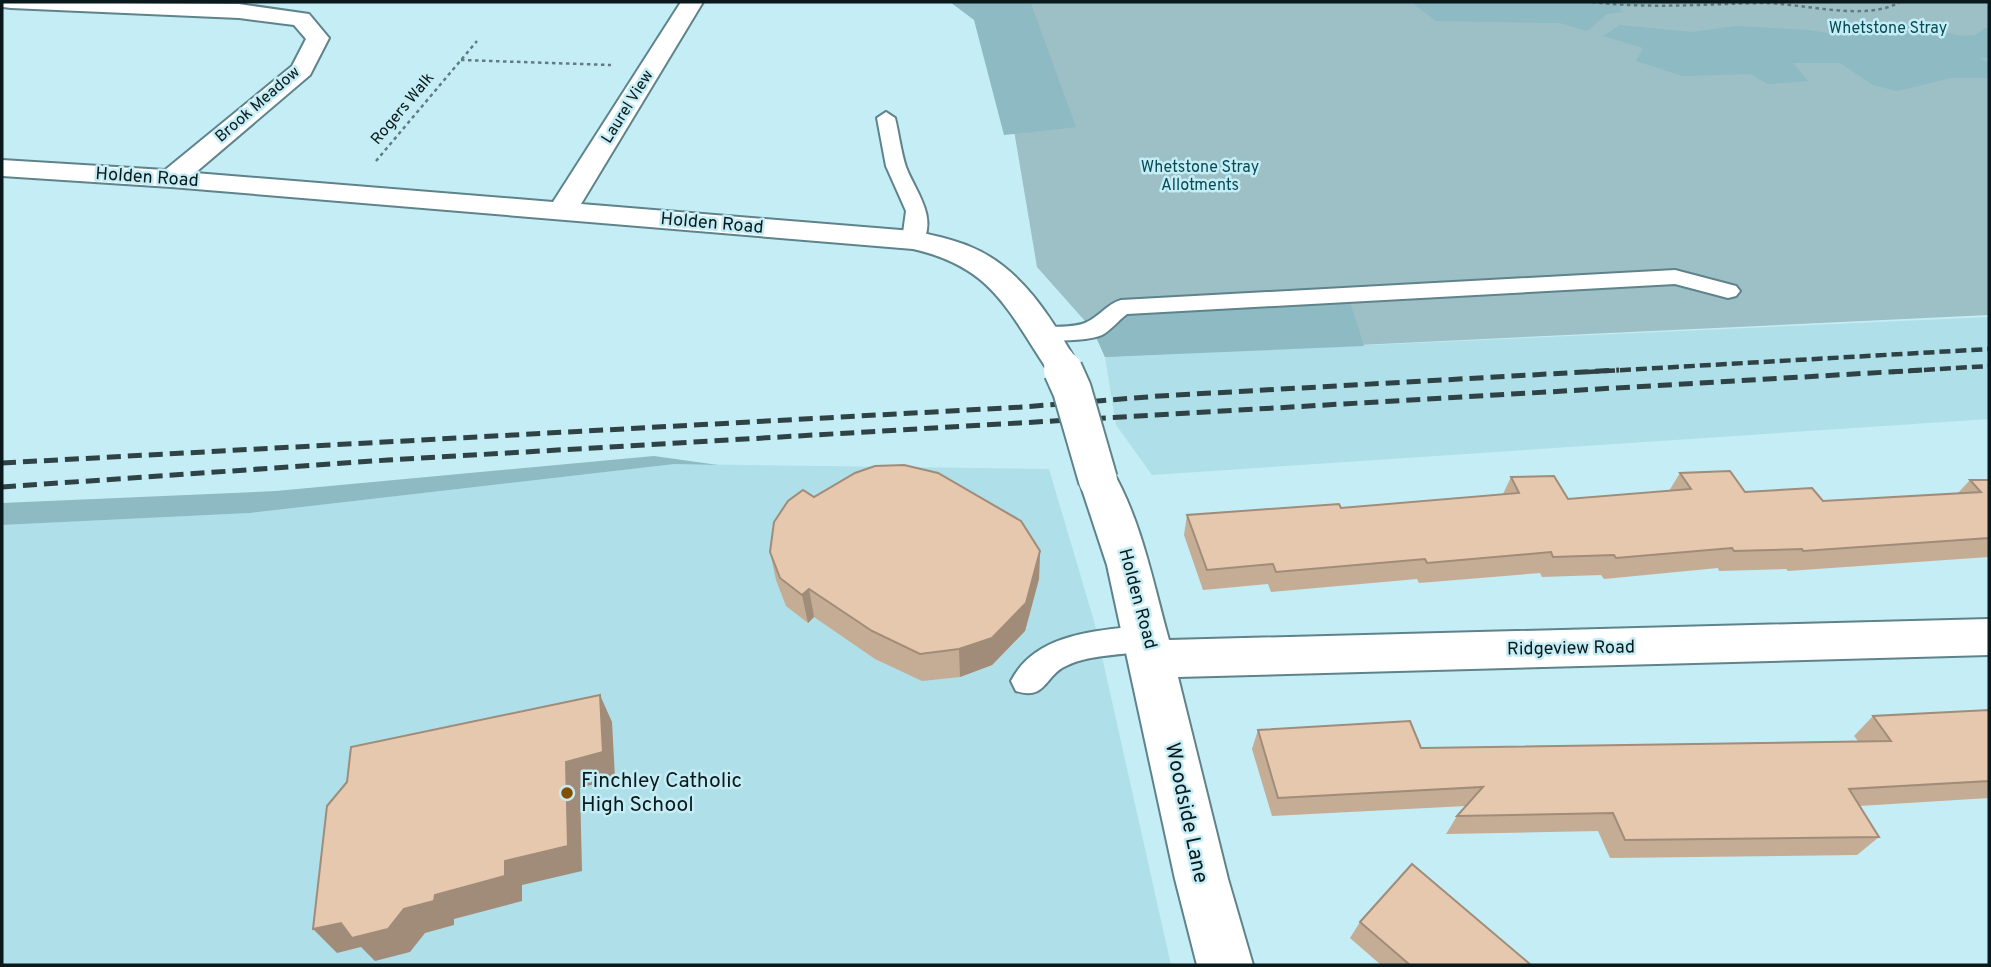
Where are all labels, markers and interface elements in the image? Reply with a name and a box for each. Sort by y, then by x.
park label: Whetstone Stray [1829,19,1947,39]
street label: Brook Meadow [211,63,305,147]
street label: Laurel View [598,67,658,147]
street label: Rogers Walk [367,69,439,149]
park label: Whetstone Stray Allotments [1141,158,1259,196]
street label: Holden Road [95,163,199,193]
street label: Holden Road [659,208,765,240]
street label: Holden Road [1113,546,1161,652]
street label: Ridgeview Road [1507,636,1635,662]
street label: Woodside Lane [1158,740,1214,886]
place label: Finchley Catholic High School [581,768,742,819]
marker: Finchley Catholic High School [559,785,575,801]

